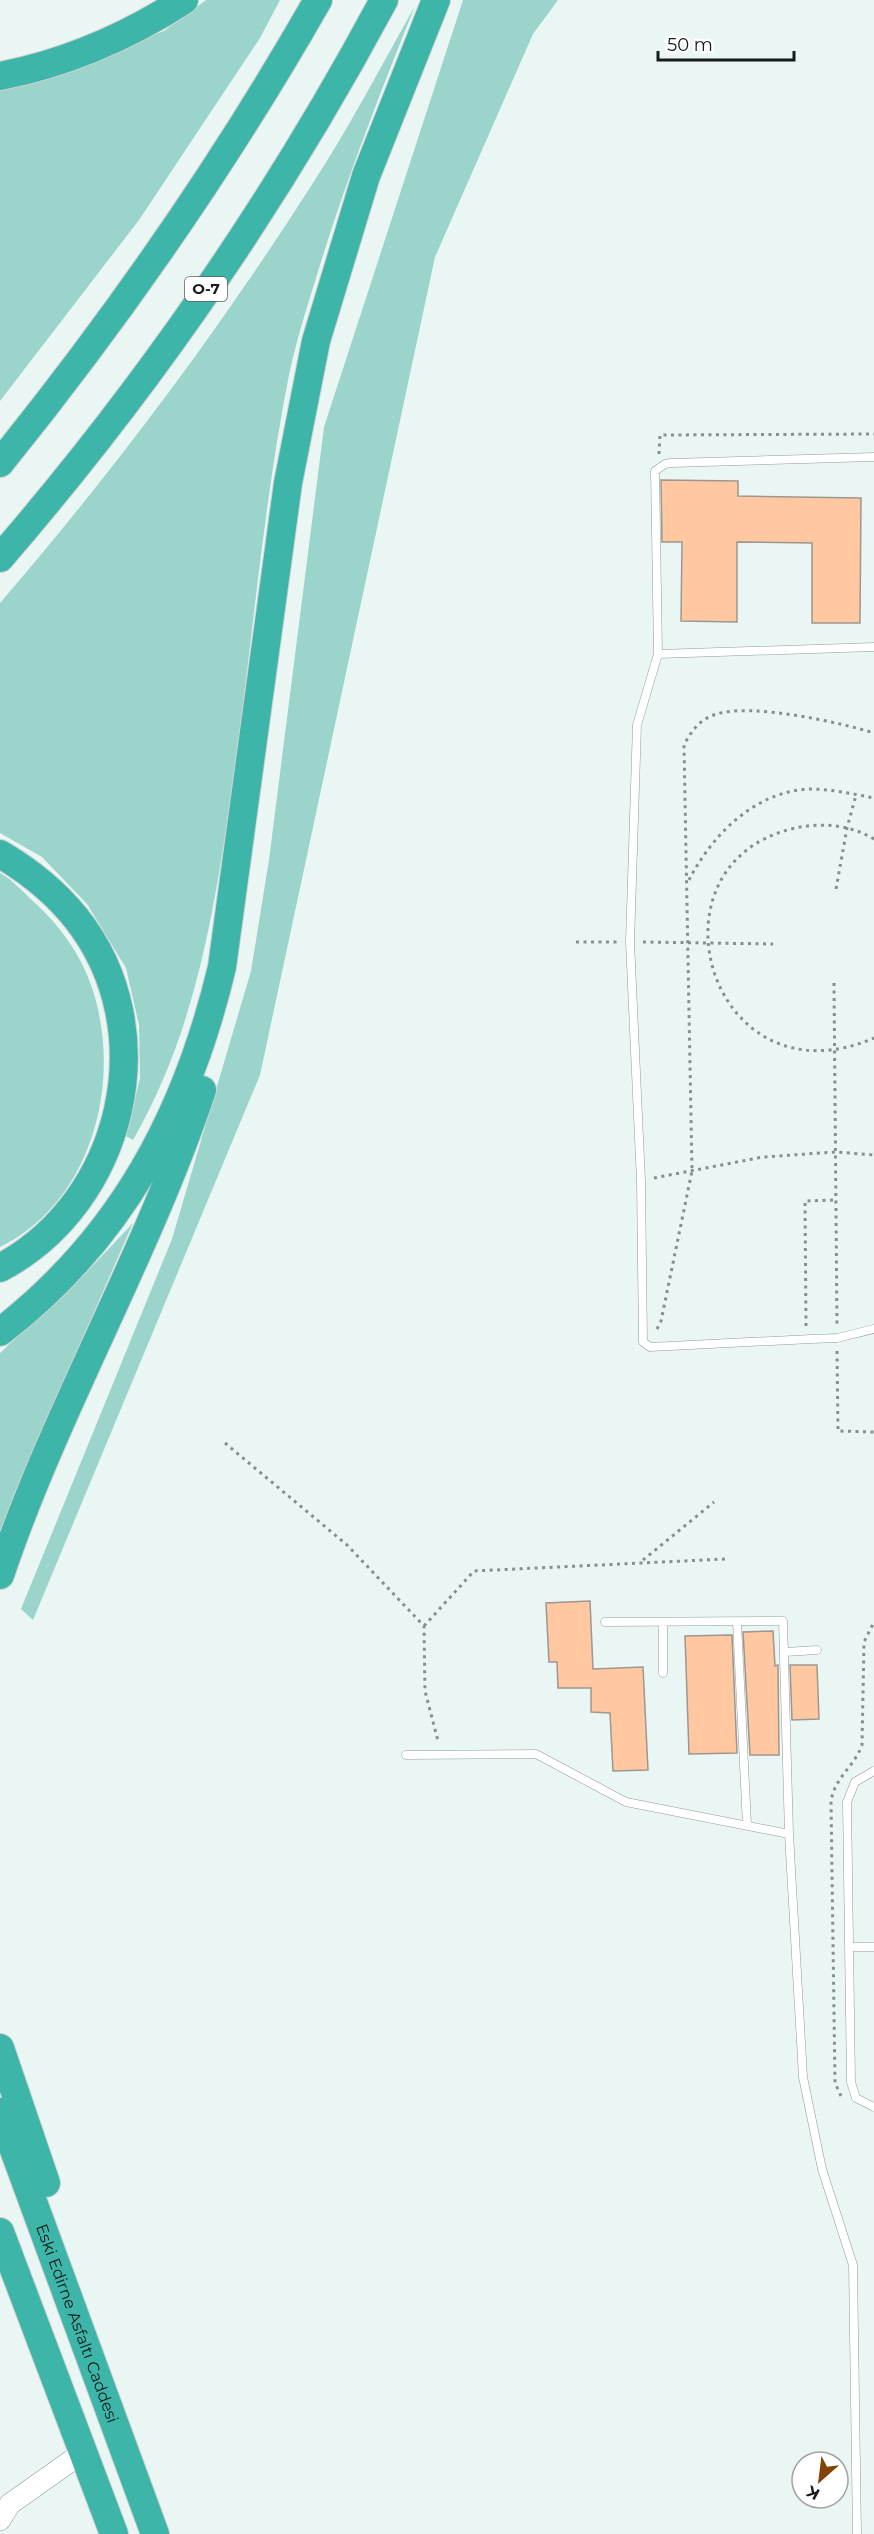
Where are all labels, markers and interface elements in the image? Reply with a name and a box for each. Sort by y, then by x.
scale bar [658,24,794,62]
text: 50 m [667,34,713,56]
road number: O-7 [185,277,227,301]
street label: Eski Edirne Asfaltı Caddesi [32,2221,122,2425]
north arrow [790,2450,850,2510]
text: K [802,2481,823,2504]

